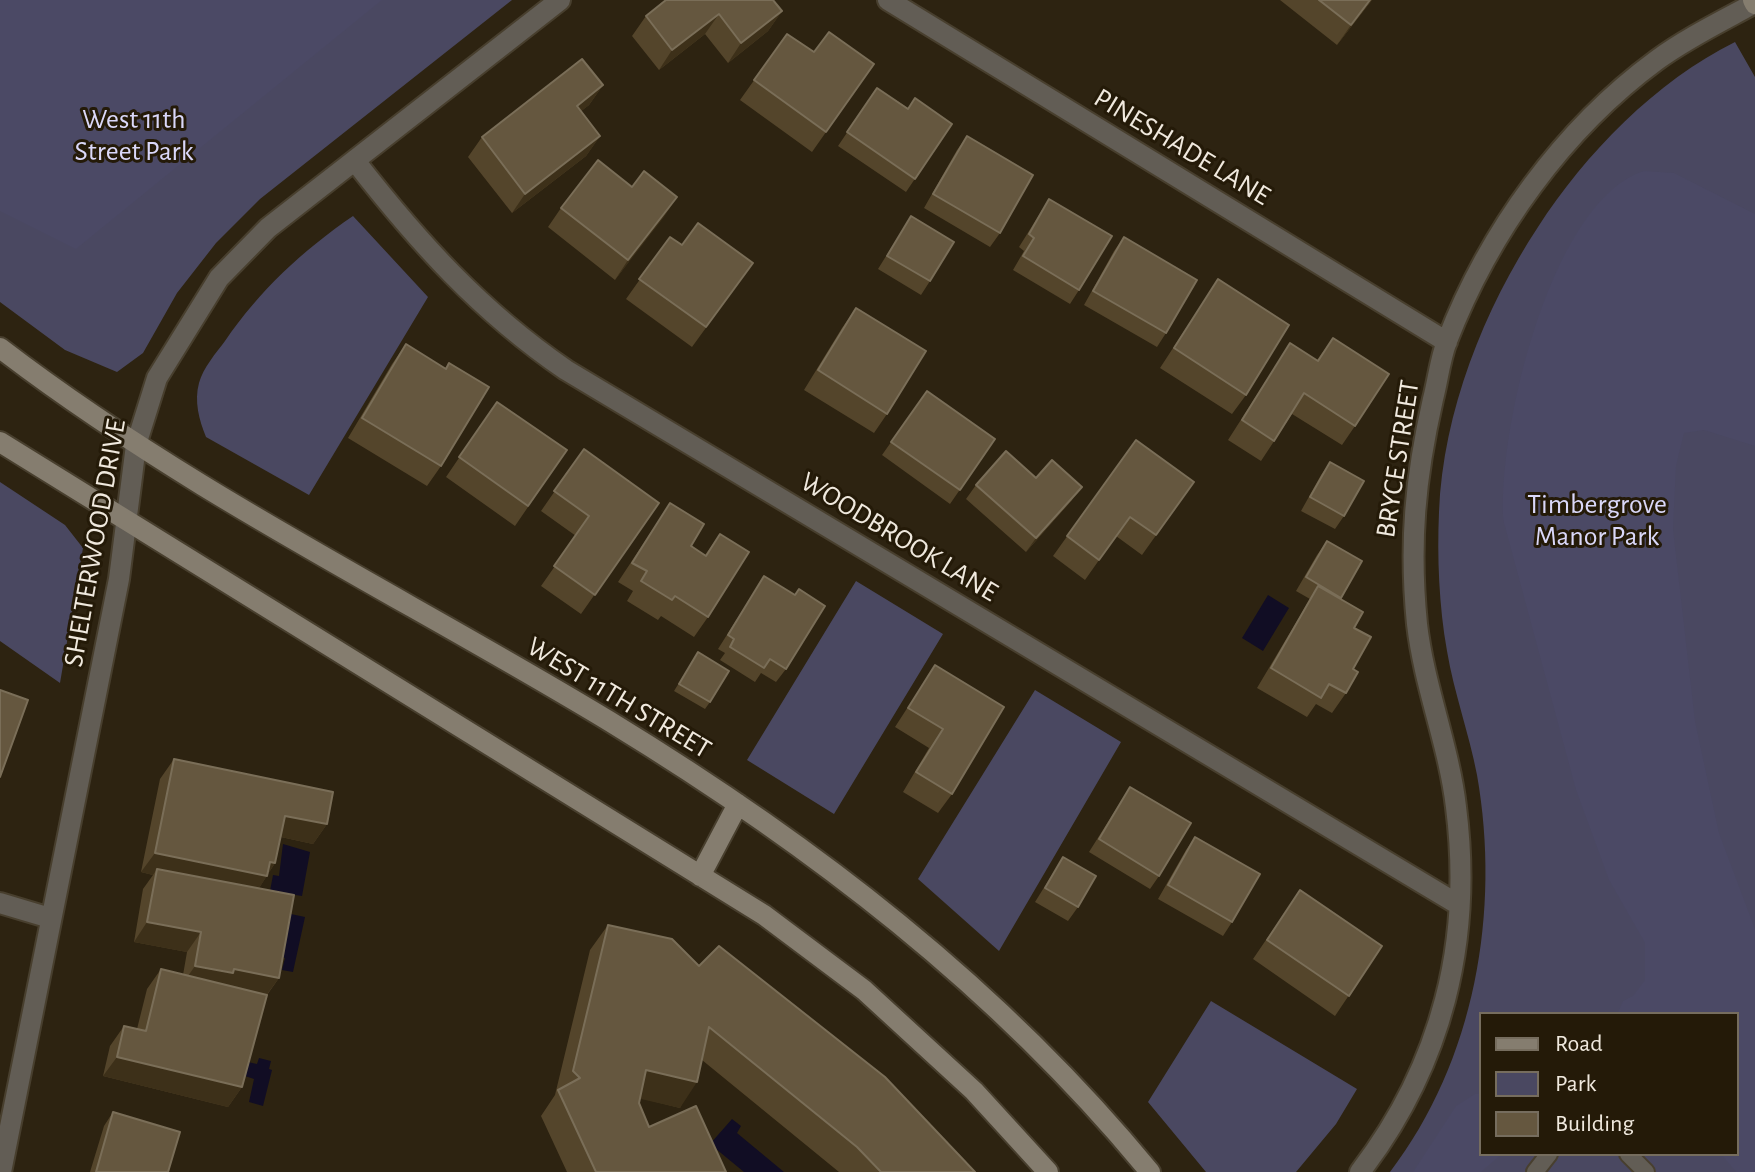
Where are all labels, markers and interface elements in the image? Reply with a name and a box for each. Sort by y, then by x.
street label: PINESHADE LANE [1088,81,1276,213]
park label: West 11th Street Park [75,103,193,169]
street label: BRYCE STREET [1369,378,1427,540]
street label: SHELTERWOOD DRIVE [57,416,133,670]
street label: WOODBROOK LANE [794,465,1004,609]
park label: Timbergrove Manor Park [1527,488,1667,554]
street label: WEST 11TH STREET [521,630,717,766]
legend [1479,1012,1739,1156]
text: Road [1555,1032,1603,1056]
text: Park [1555,1072,1596,1096]
text: Building [1555,1112,1634,1136]

